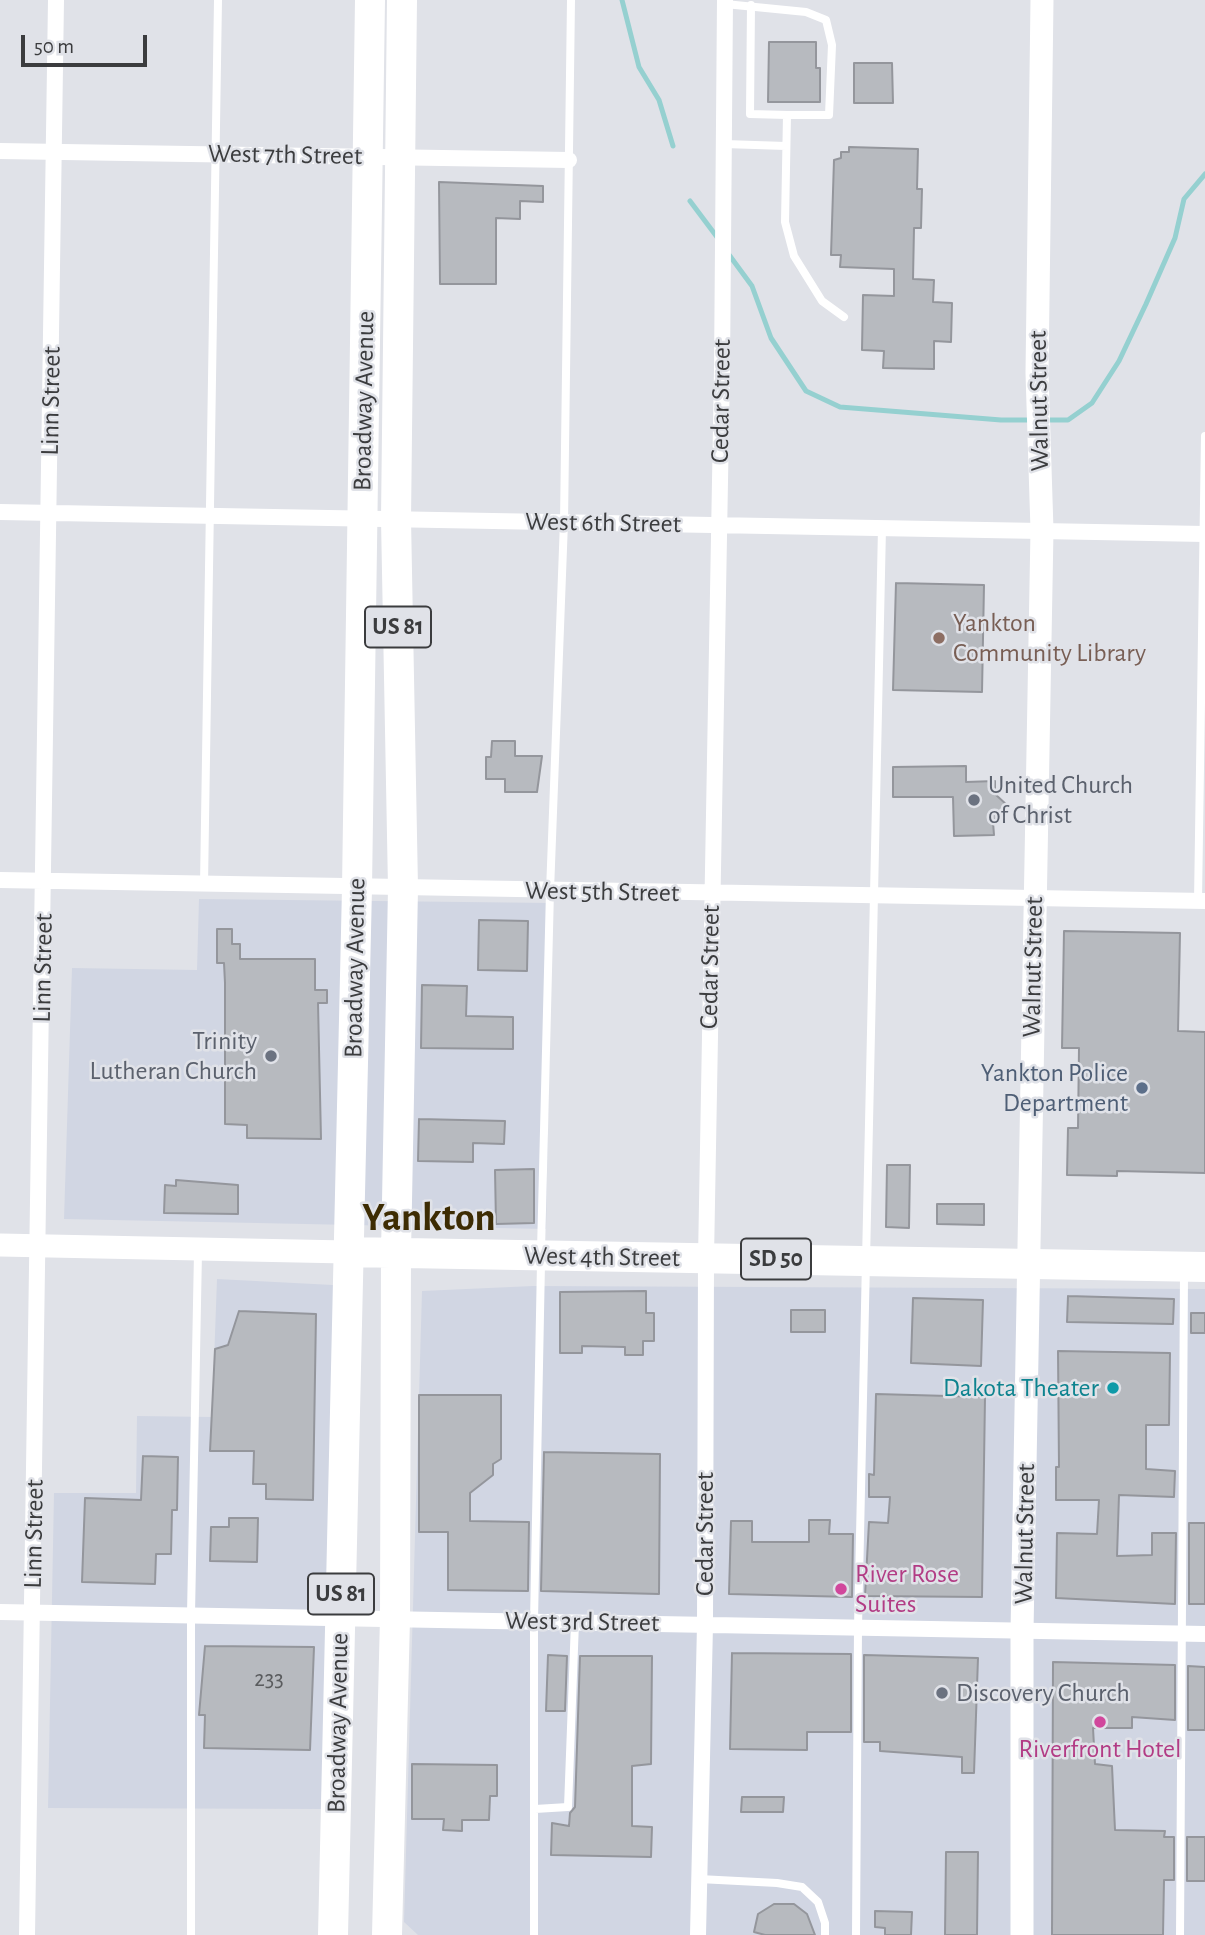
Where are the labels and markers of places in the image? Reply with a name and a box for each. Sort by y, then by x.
place label: Yankton Community Library [953,607,1146,668]
marker: Yankton Community Library [931,630,947,646]
place label: United Church of Christ [988,769,1133,830]
marker: United Church of Christ [966,792,982,808]
place label: Trinity Lutheran Church [90,1025,257,1086]
marker: Trinity Lutheran Church [263,1048,279,1064]
place label: Yankton Police Department [981,1057,1128,1118]
marker: Yankton Police Department [1134,1080,1150,1096]
place label: Dakota Theater [943,1372,1099,1404]
marker: Dakota Theater [1105,1380,1121,1396]
place label: River Rose Suites [855,1558,959,1620]
marker: River Rose Suites [833,1581,849,1597]
place label: Discovery Church [956,1677,1130,1709]
marker: Discovery Church [934,1685,950,1701]
marker: Riverfront Hotel [1092,1714,1108,1730]
place label: Riverfront Hotel [1019,1733,1181,1765]

